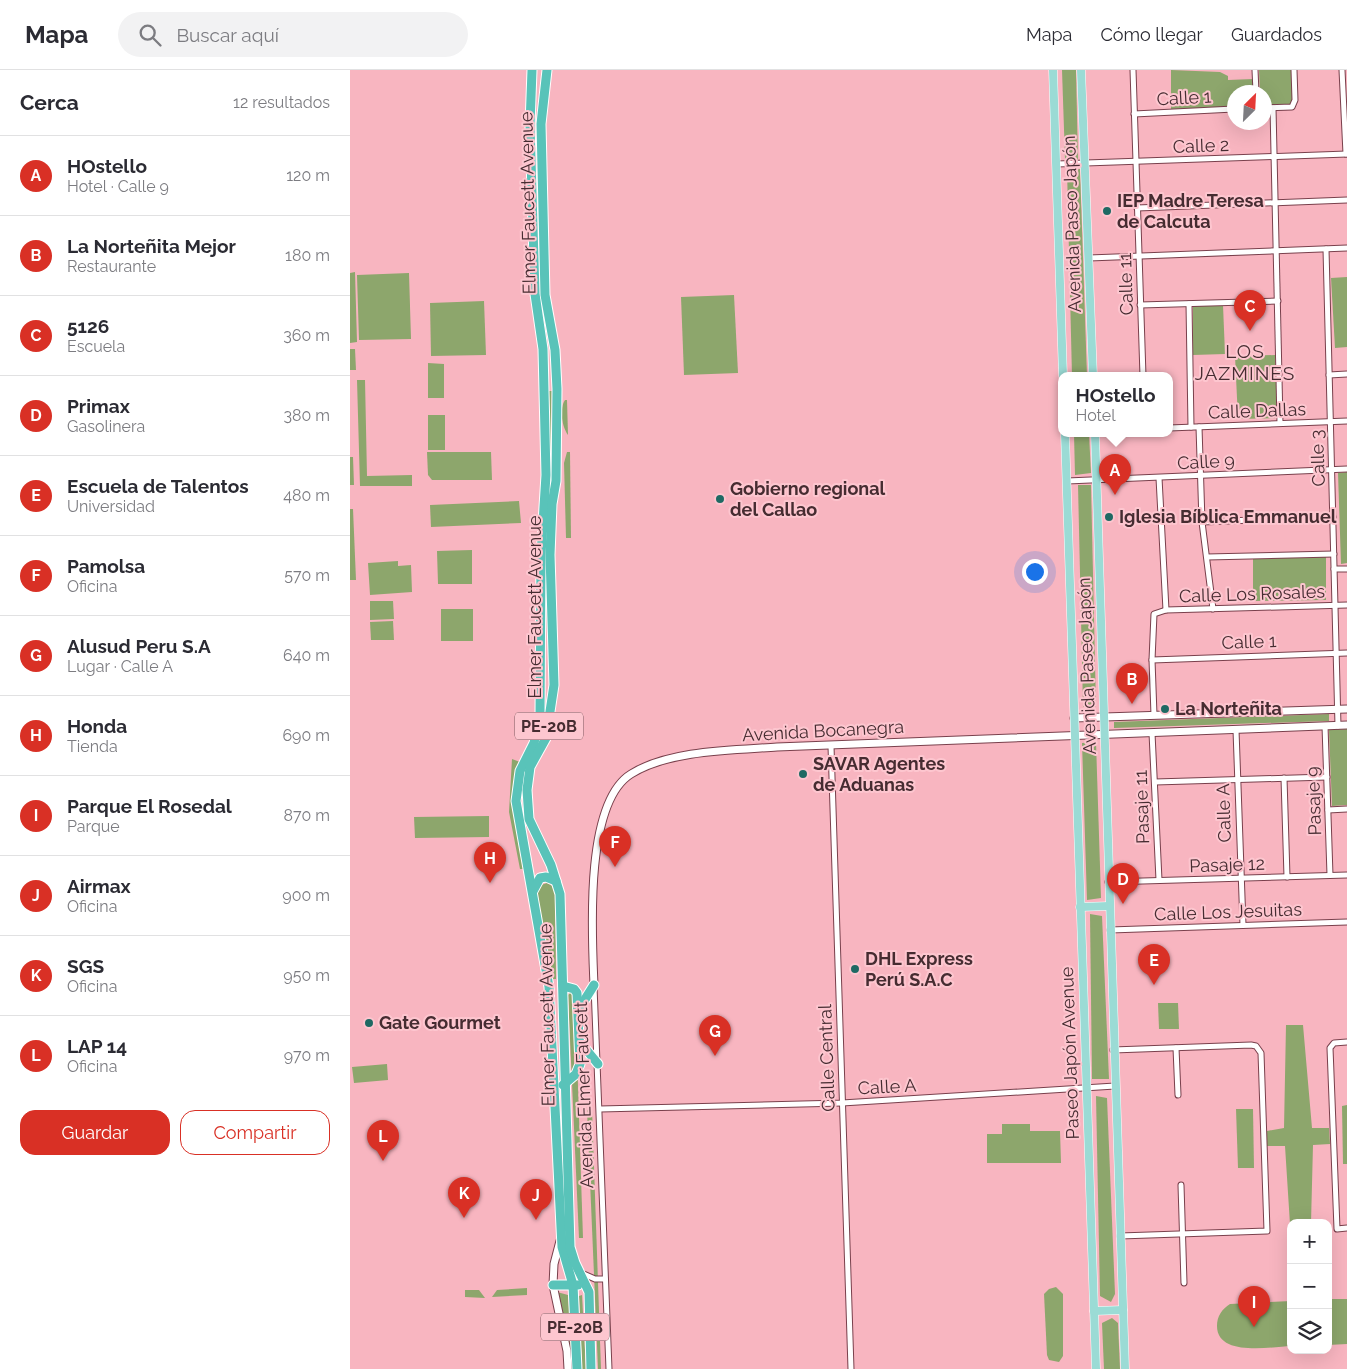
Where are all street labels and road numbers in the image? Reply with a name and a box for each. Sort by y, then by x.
street label: Calle 1 [1156,86,1212,109]
street label: Elmer Faucett Avenue [515,111,540,295]
street label: Calle 2 [1172,134,1230,157]
street label: Avenida Paseo Japón [1058,135,1085,313]
street label: Calle 11 [1114,252,1137,316]
street label: Calle Dallas [1208,398,1307,423]
street label: Calle 3 [1306,429,1329,487]
street label: Calle 9 [1177,450,1235,473]
street label: Elmer Faucett Avenue [524,515,545,698]
street label: Avenida Paseo Japón [1073,577,1100,755]
street label: Calle Los Rosales [1179,580,1326,607]
street label: Calle 1 [1221,630,1277,653]
road number: PE-20B [515,712,583,739]
street label: Avenida Bocanegra [741,716,904,745]
street label: Pasaje 9 [1302,766,1325,836]
street label: Pasaje 11 [1130,769,1153,844]
street label: Calle A [1212,783,1235,843]
street label: Pasaje 12 [1189,853,1265,876]
street label: Calle Los Jesuitas [1154,898,1303,925]
street label: Elmer Faucett Avenue [534,923,559,1107]
street label: Paseo Japón Avenue [1056,966,1083,1140]
street label: Avenida Elmer Faucett [570,1001,597,1189]
street label: Calle Central [814,1004,839,1112]
street label: Calle A [857,1074,917,1099]
road number: PE-20B [541,1314,609,1340]

